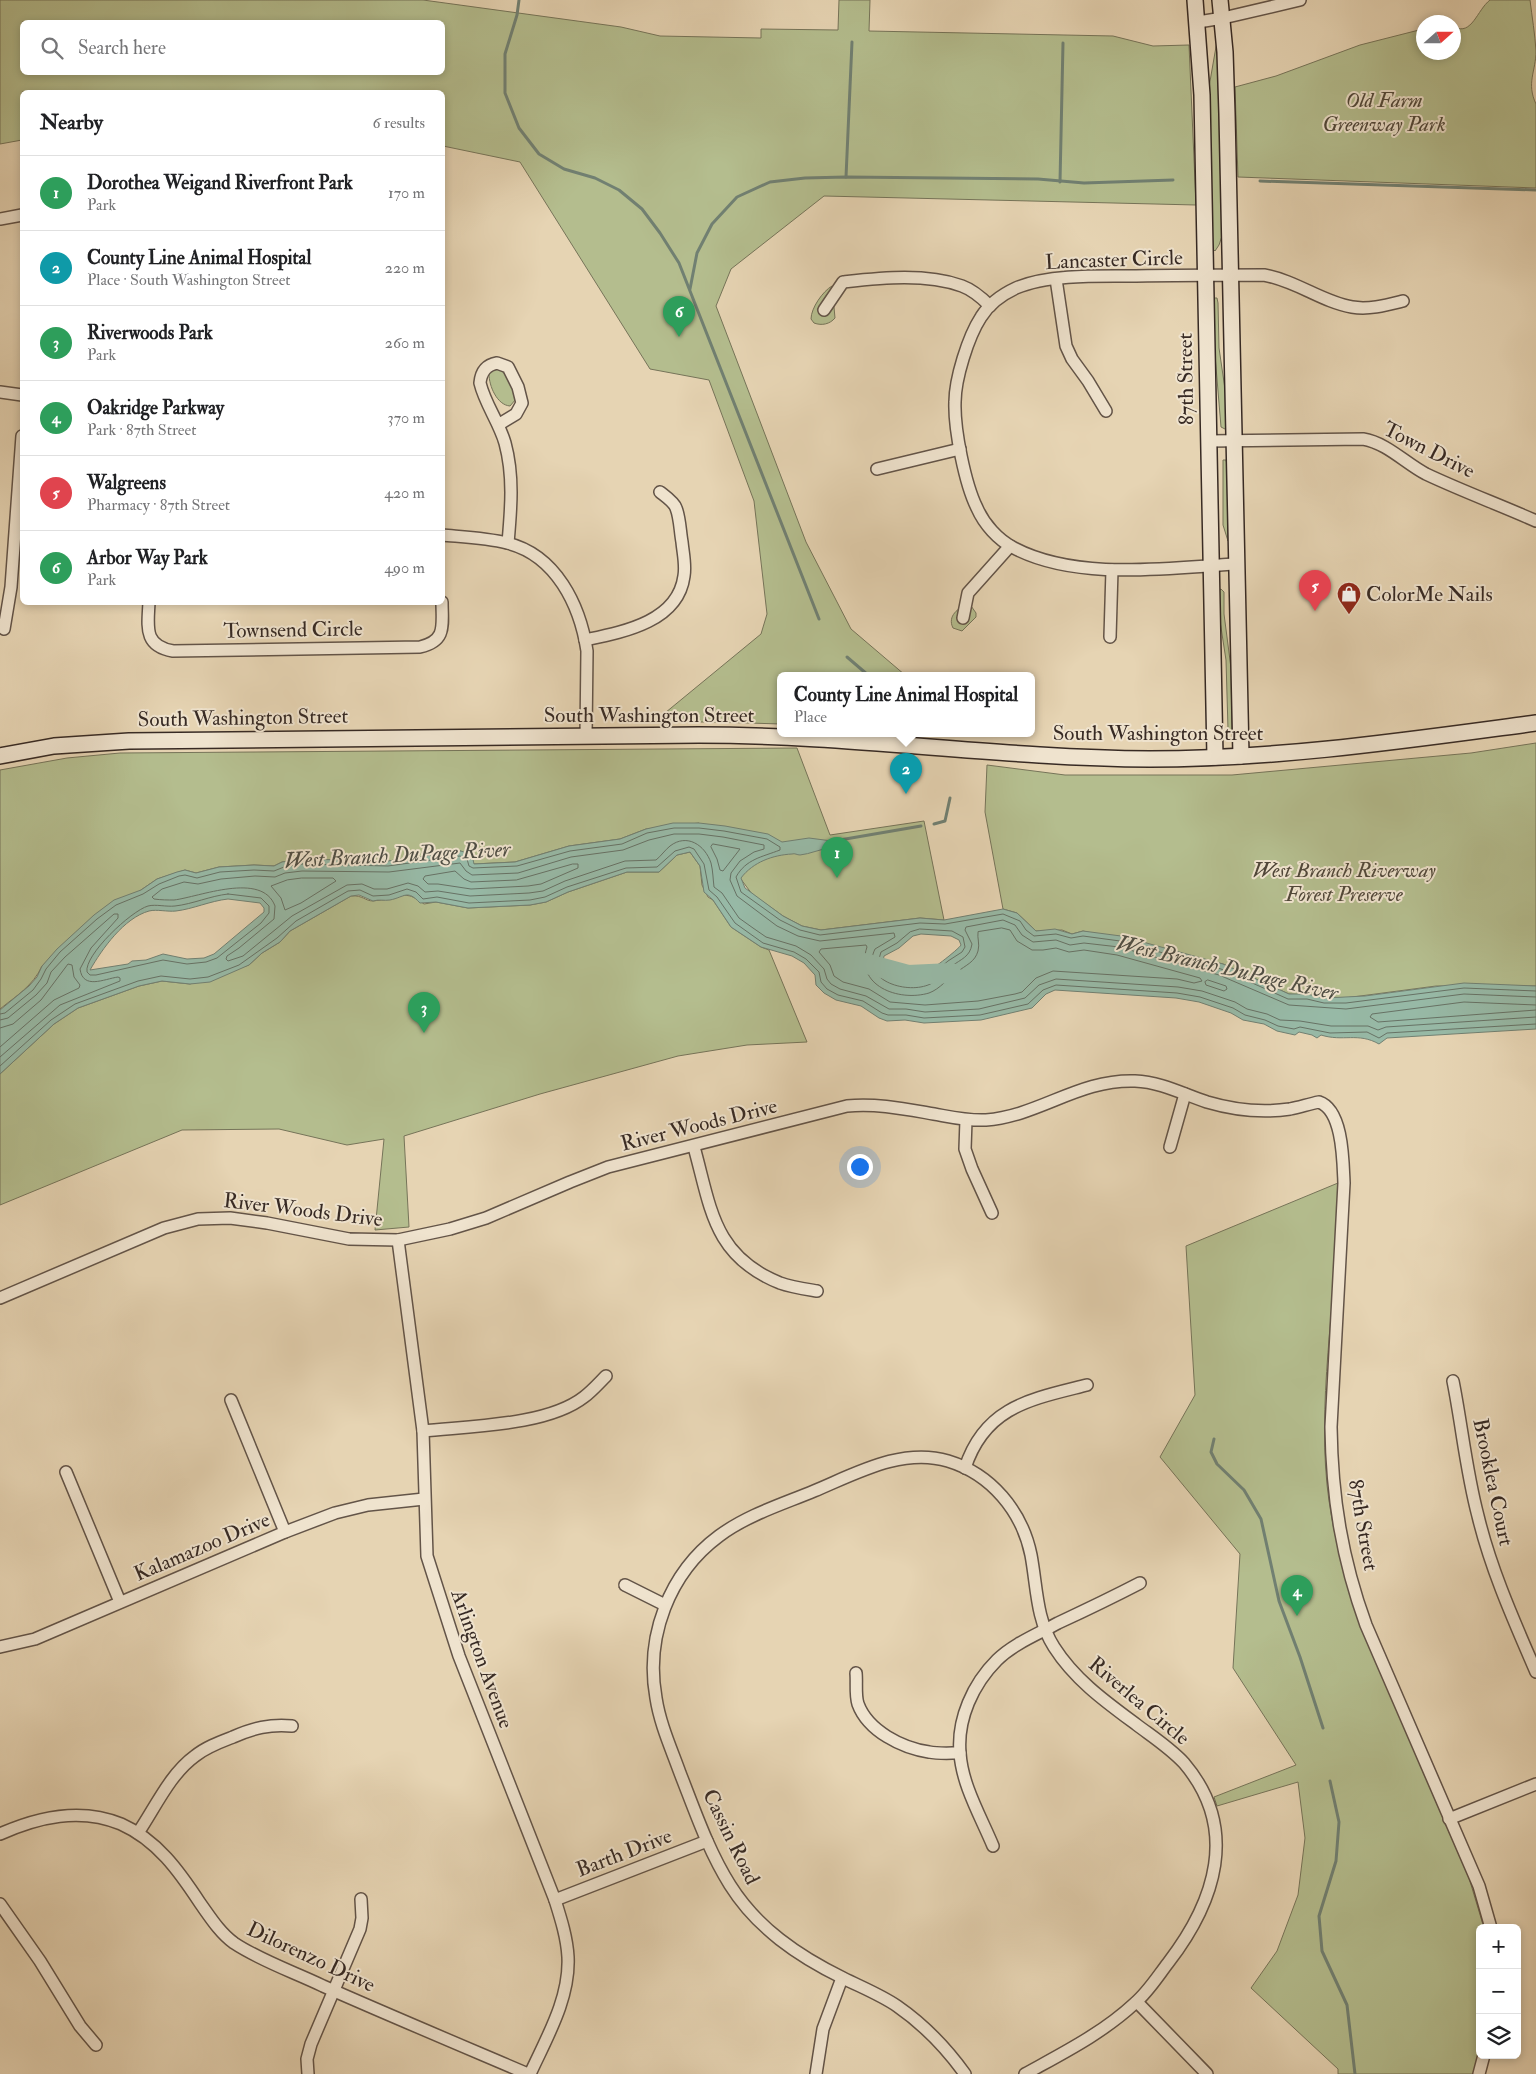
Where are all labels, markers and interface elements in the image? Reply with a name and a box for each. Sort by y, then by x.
north arrow [1416,15,1461,60]
search box [20,20,445,75]
icon: search [38,34,66,62]
text: Search here [78,36,166,60]
park label: Old Farm Greenway Park [1322,87,1446,138]
text: Nearby [40,109,103,136]
text: 6 results [373,113,425,133]
text: Dorothea Weigand Riverfront Park [87,171,353,195]
text: 1 [53,183,59,203]
text: 170 m [388,183,425,203]
text: Park [87,195,116,215]
street label: Lancaster Circle [1045,244,1184,276]
text: County Line Animal Hospital [87,246,311,270]
text: 2 [52,258,60,278]
text: 220 m [385,258,425,278]
text: Place · South Washington Street [87,270,291,290]
pin: 6 [663,296,695,337]
text: Riverwoods Park [87,321,213,345]
street label: 87th Street [1172,332,1200,425]
text: 3 [53,333,59,353]
text: 260 m [385,333,425,353]
text: Park [87,345,116,365]
text: Oakridge Parkway [87,396,224,420]
text: 4 [52,408,60,428]
text: 370 m [388,408,425,428]
street label: Town Drive [1379,415,1479,485]
text: Park · 87th Street [87,420,196,440]
text: Walgreens [87,471,166,495]
text: 5 [52,483,60,503]
text: 420 m [384,483,425,503]
text: Pharmacy · 87th Street [87,495,230,515]
text: Arbor Way Park [87,546,208,570]
text: 6 [52,558,60,578]
text: 490 m [384,558,425,578]
text: Park [87,570,116,590]
pin: 5 [1299,570,1331,611]
shop icon: ColorMe Nails [1336,581,1362,615]
place label: ColorMe Nails [1366,581,1493,608]
street label: Townsend Circle [223,615,363,645]
popup [777,672,1035,737]
text: County Line Animal Hospital [794,683,1018,707]
street label: South Washington Street [544,702,754,729]
street label: South Washington Street [137,703,349,733]
text: Place [794,707,827,727]
street label: South Washington Street [1053,720,1263,747]
pin: 2 [890,753,922,794]
water label: West Branch DuPage River [283,835,513,875]
pin: 1 [821,837,853,878]
park label: West Branch Riverway Forest Preserve [1252,857,1437,908]
water label: West Branch DuPage River [1113,929,1342,1008]
pin: 3 [408,992,440,1033]
street label: River Woods Drive [618,1092,780,1157]
your location [847,1154,873,1180]
street label: River Woods Drive [222,1187,384,1233]
street label: Brooklea Court [1466,1416,1520,1548]
street label: 87th Street [1342,1477,1384,1573]
street label: Kalamazoo Drive [130,1506,274,1588]
pin: 4 [1281,1575,1313,1616]
street label: Arlington Avenue [444,1585,520,1732]
street label: Riverlea Circle [1083,1651,1195,1751]
street label: Cassin Road [696,1785,766,1890]
street label: Barth Drive [572,1822,676,1884]
street label: Dilorenzo Drive [243,1916,380,1999]
map controls [1476,1924,1521,2059]
button: + [1476,1924,1521,1969]
button: − [1476,1969,1521,2014]
button: layers [1476,2014,1521,2059]

